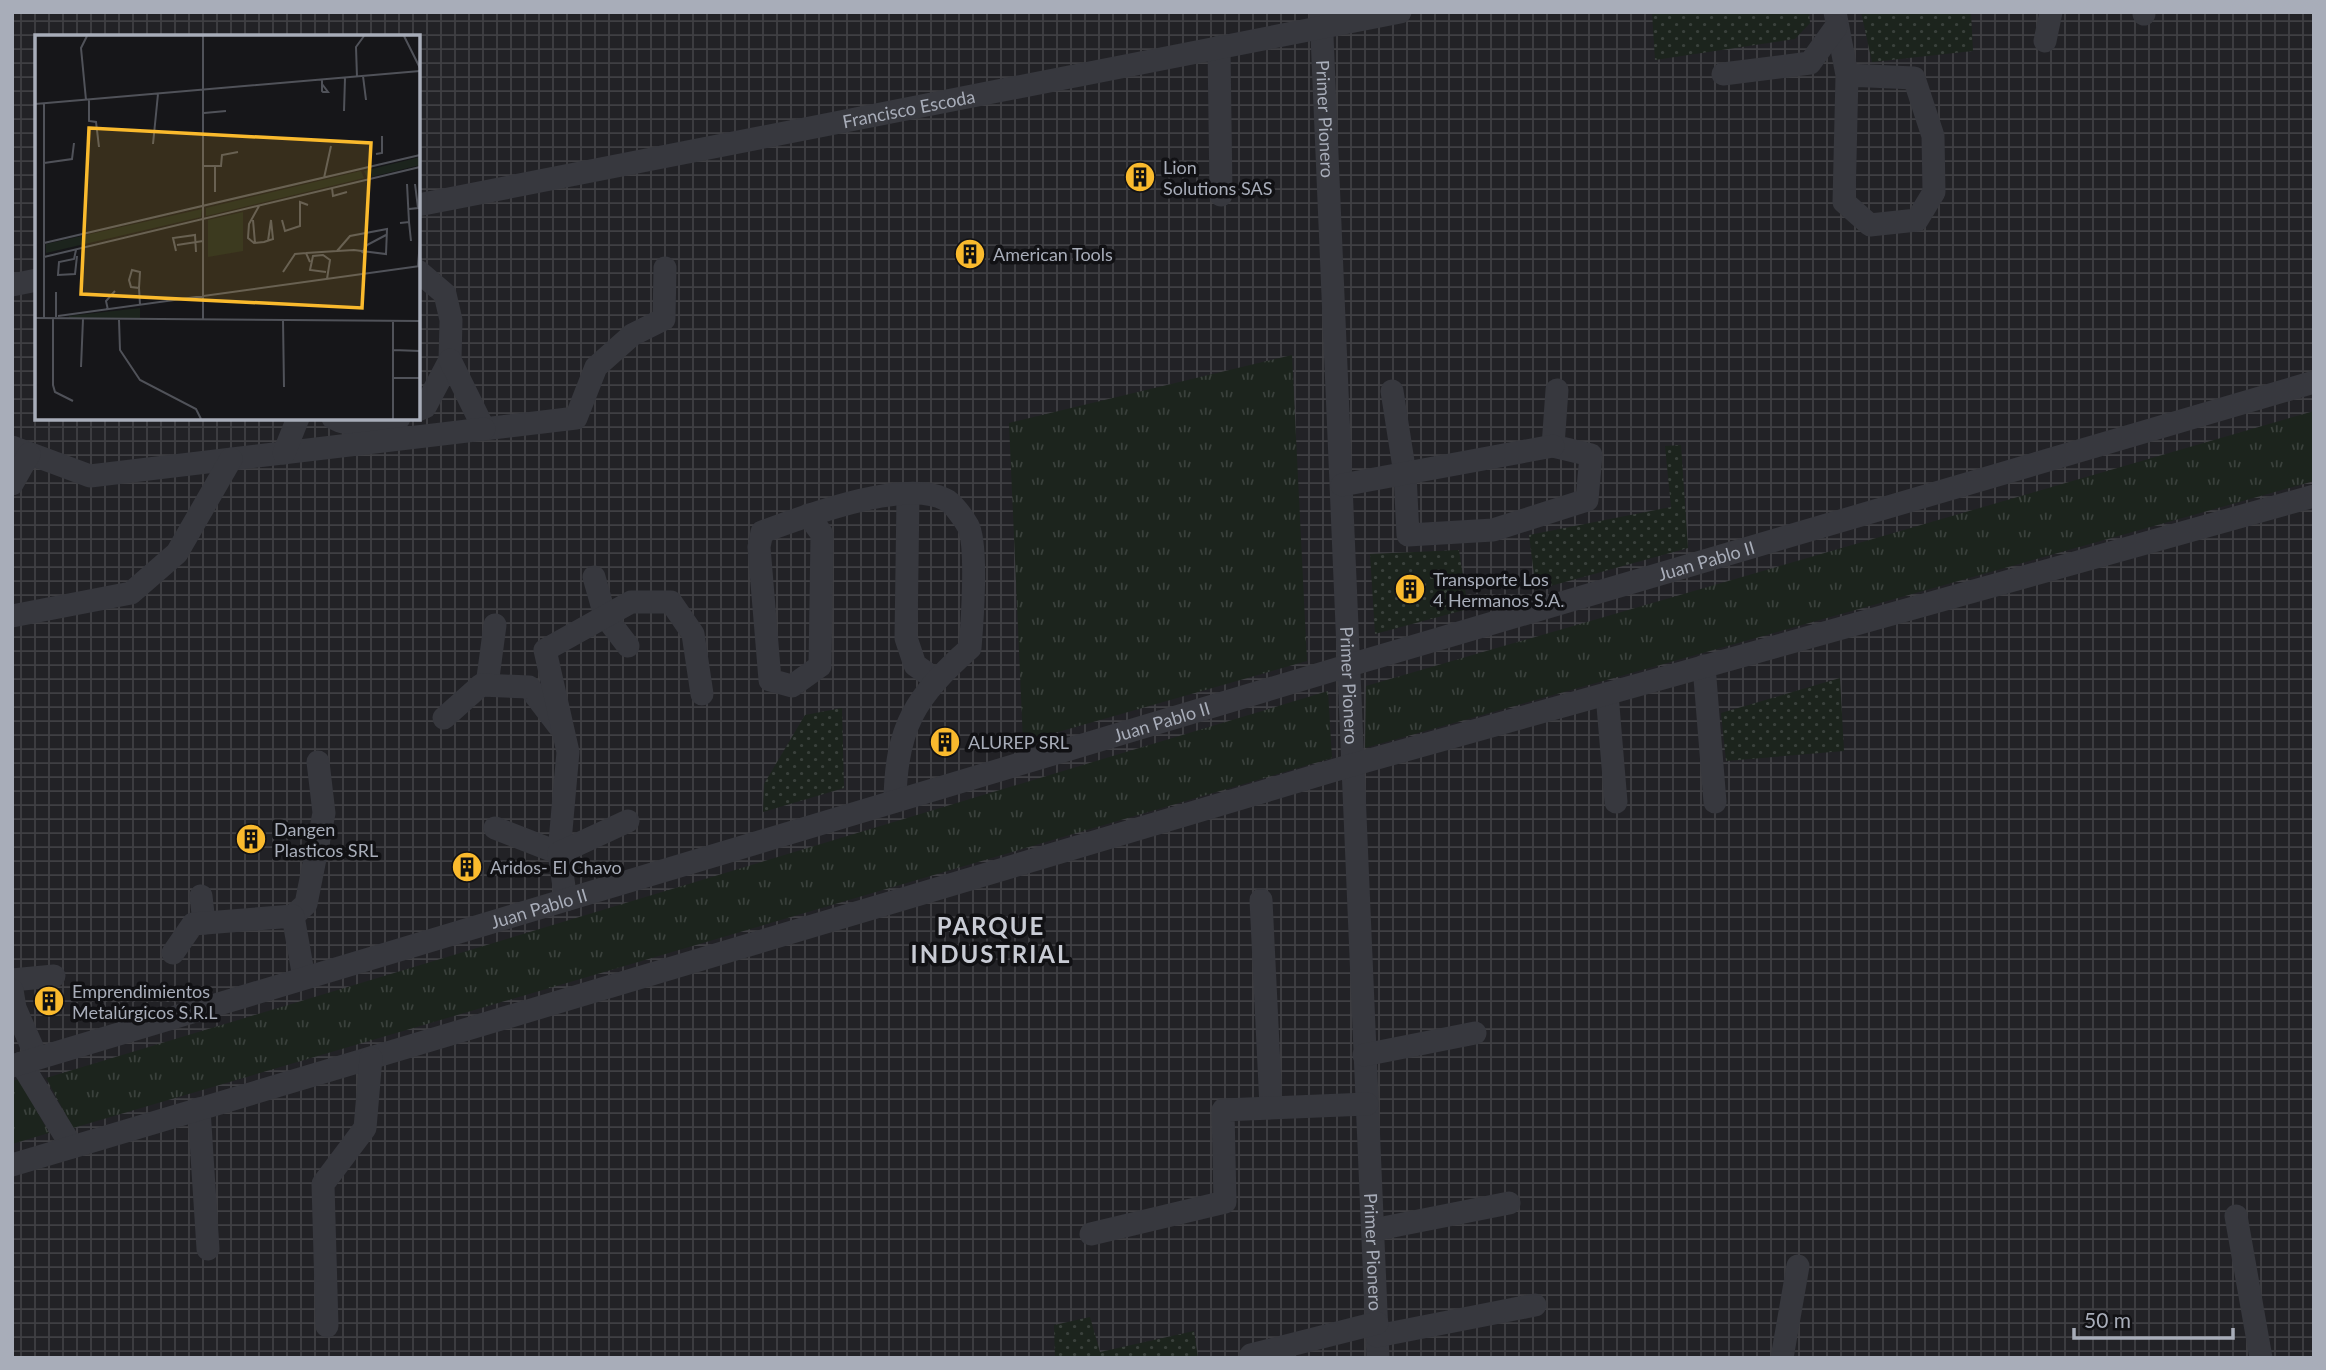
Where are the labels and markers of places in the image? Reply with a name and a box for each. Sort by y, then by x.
place label: Lion Solutions SAS [1163,156,1272,199]
building icon: Lion Solutions SAS [1123,160,1157,194]
building icon: American Tools [953,237,987,271]
place label: American Tools [993,243,1113,265]
place label: Transporte Los 4 Hermanos S.A. [1433,568,1564,611]
building icon: Transporte Los 4 Hermanos S.A. [1393,572,1427,606]
building icon: ALUREP SRL [928,725,962,759]
place label: ALUREP SRL [968,731,1069,753]
place label: Dangen Plasticos SRL [274,818,378,861]
building icon: Dangen Plasticos SRL [234,822,268,856]
building icon: Aridos- El Chavo [450,850,484,884]
place label: Aridos- El Chavo [490,856,622,878]
place label: Emprendimientos Metalúrgicos S.R.L [72,980,217,1023]
building icon: Emprendimientos Metalúrgicos S.R.L [32,984,66,1018]

